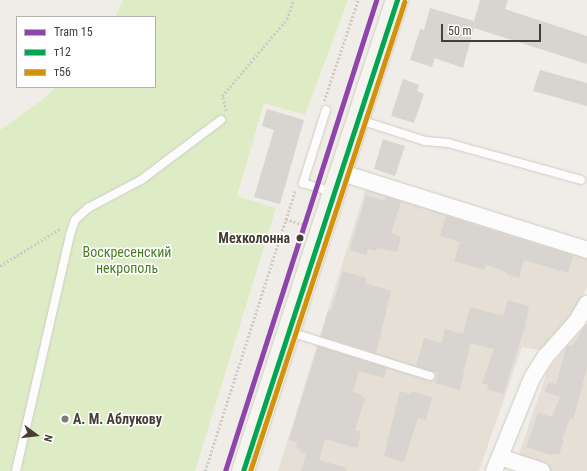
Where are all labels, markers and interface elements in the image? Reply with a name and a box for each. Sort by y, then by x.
legend [16,16,156,88]
scale bar [443,16,543,42]
text: 50 m [448,24,472,38]
text: Tram 15 [54,25,93,39]
text: т12 [54,45,71,59]
text: т56 [54,65,71,79]
place label: Мехколонна [218,230,290,246]
marker: Мехколонна [293,231,307,245]
park label: Воскресенский некрополь [83,244,171,276]
place label: А. М. Аблукову [73,411,162,427]
marker: А. М. Аблукову [60,414,70,424]
north arrow [16,415,56,455]
text: N [41,433,55,443]

